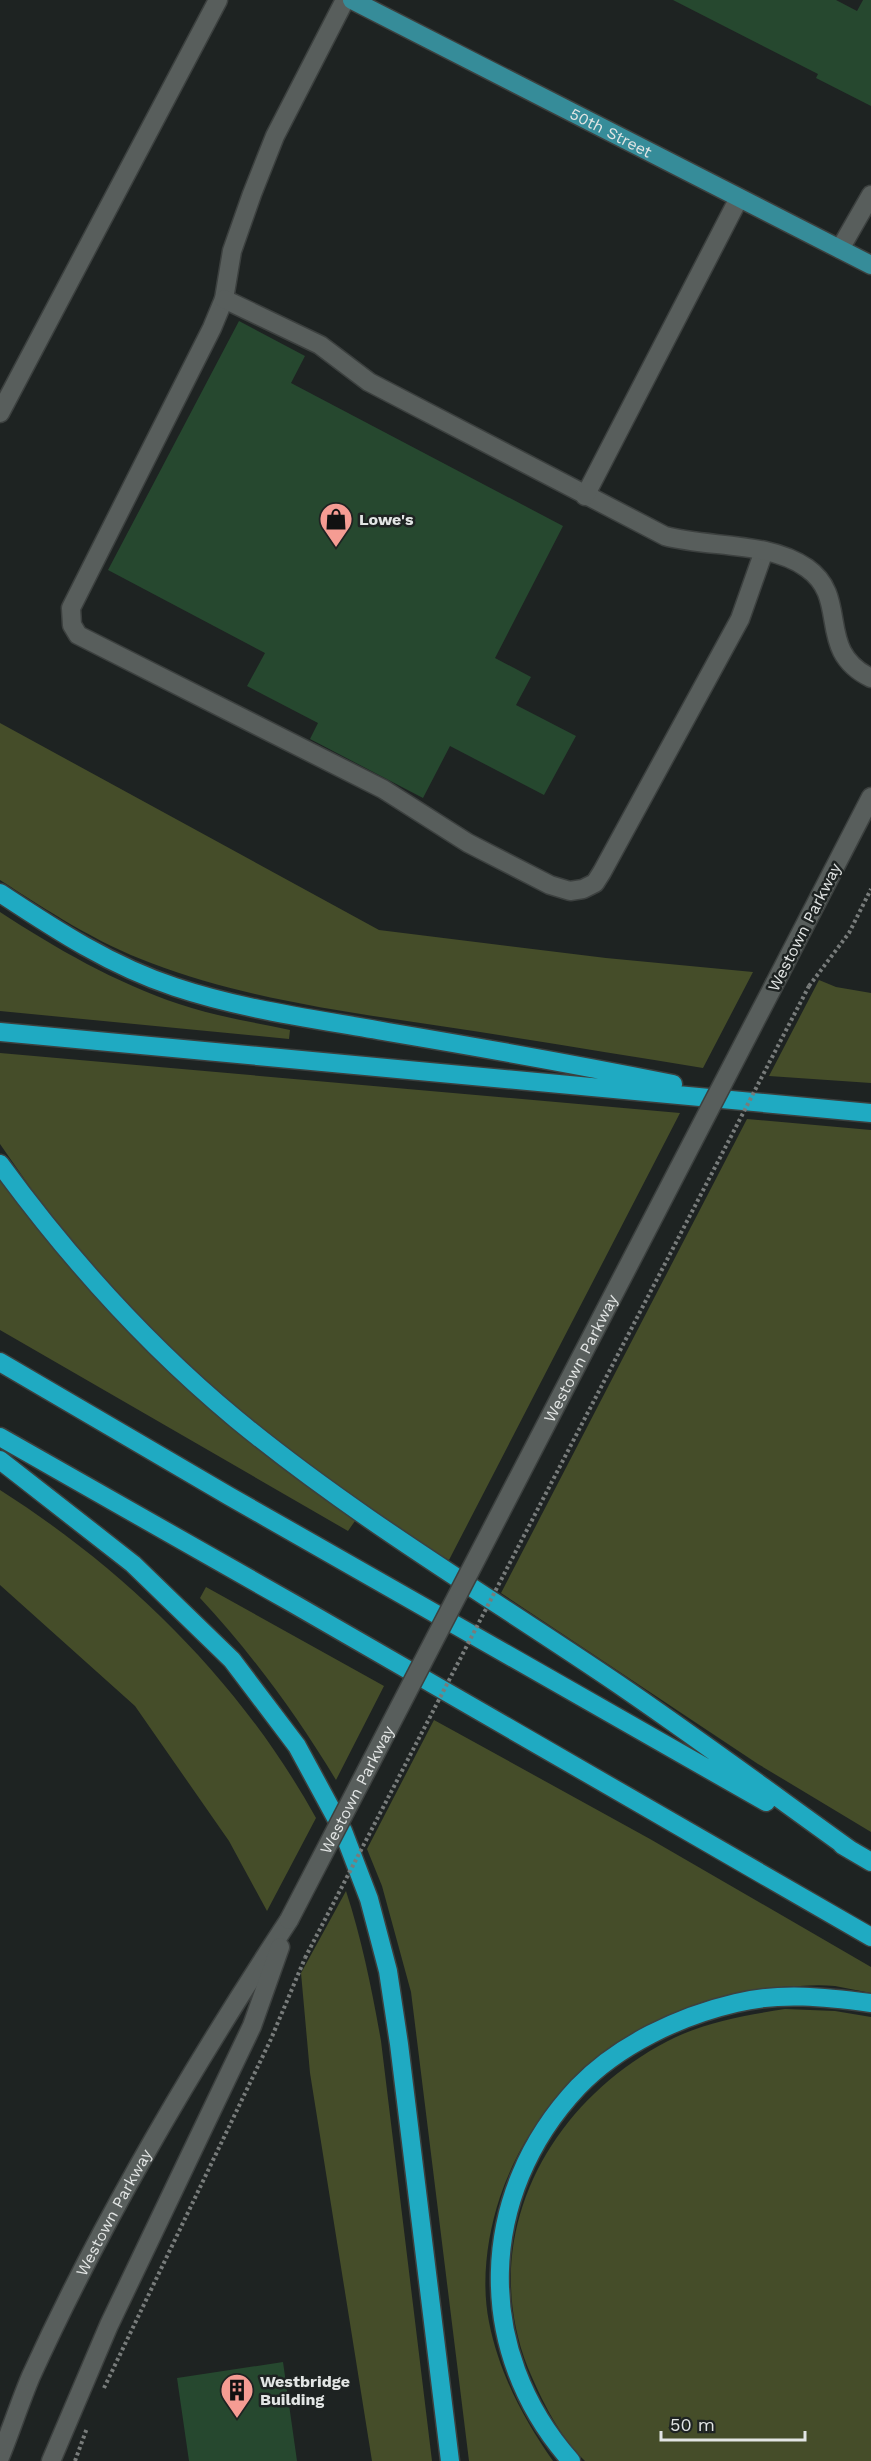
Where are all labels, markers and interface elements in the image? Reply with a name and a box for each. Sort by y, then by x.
street label: 50th Street [567,104,655,162]
shop icon: Lowe's [318,501,354,548]
place label: Lowe's [359,510,414,529]
street label: Westown Parkway [764,859,845,995]
street label: Westown Parkway [540,1290,622,1426]
street label: Westown Parkway [316,1722,399,1857]
street label: Westown Parkway [72,2145,156,2279]
building icon: Westbridge Building [219,2372,255,2419]
place label: Westbridge Building [260,2372,350,2409]
scale bar [661,2404,805,2442]
text: 50 m [670,2414,715,2435]

